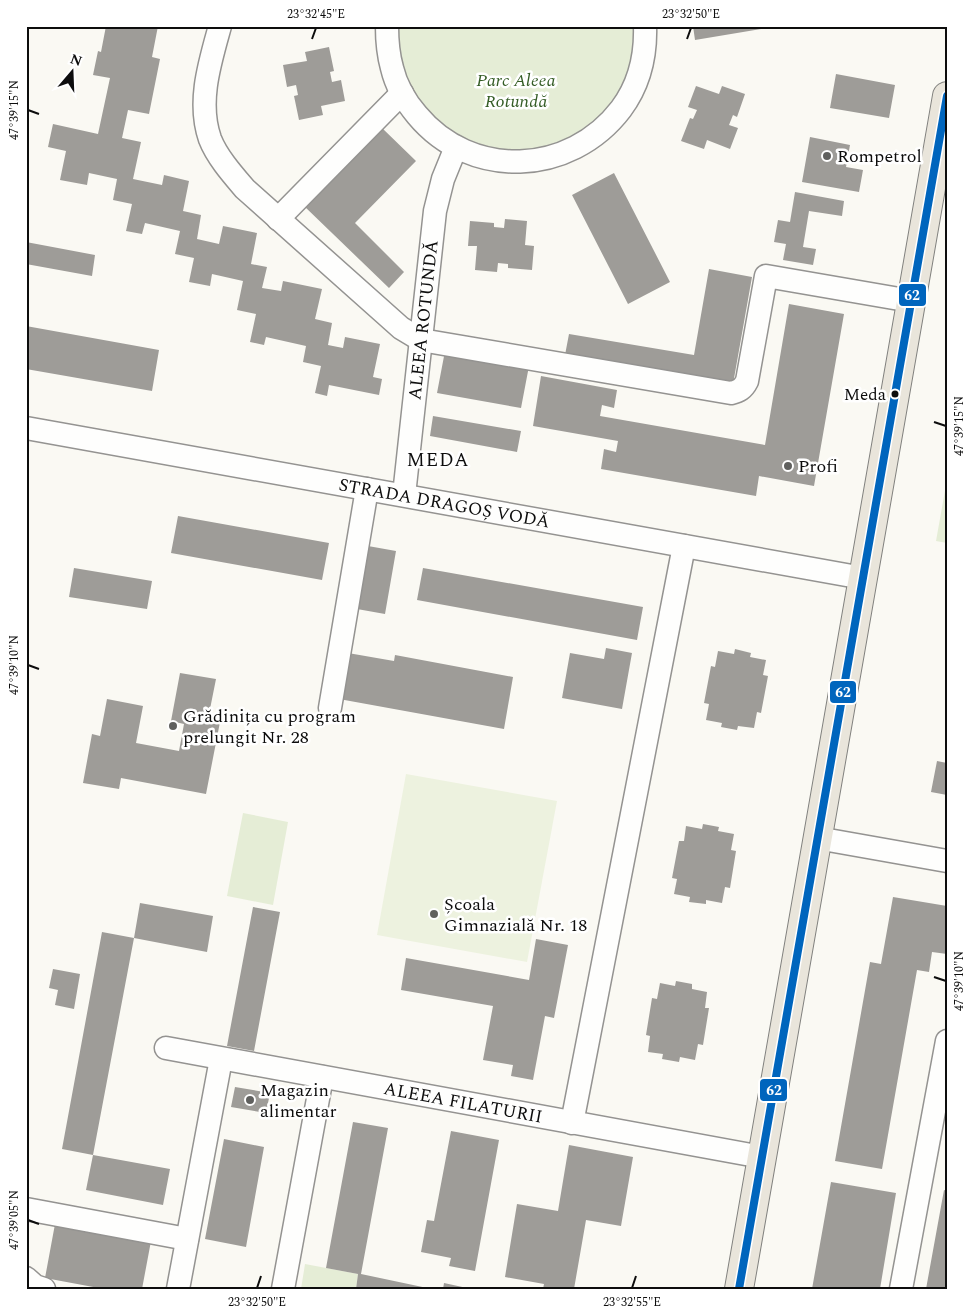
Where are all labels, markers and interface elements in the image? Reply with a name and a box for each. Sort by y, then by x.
text: 23°32'45"E [287,5,345,24]
text: 23°32'50"E [662,5,720,24]
north arrow [48,48,98,98]
text: N [67,48,85,72]
park label: Parc Aleea Rotundă [476,67,556,115]
text: 47°39'15"N [5,80,24,140]
place label: Rompetrol [837,143,922,170]
marker: Rompetrol [821,150,833,162]
street label: ALEEA ROTUNDĂ [401,239,446,401]
line badge: 62 [898,283,927,307]
text: 62 [904,285,920,306]
place label: Meda [844,382,887,408]
marker: Meda [890,389,900,399]
text: 47°39'15"N [950,396,969,456]
district label: MEDA [406,446,470,475]
place label: Profi [798,453,838,480]
marker: Profi [782,460,794,472]
street label: STRADA DRAGOȘ VODĂ [337,471,552,536]
text: 47°39'10"N [5,635,24,695]
line badge: 62 [829,680,857,704]
text: 62 [835,682,851,703]
place label: Grădinița cu program prelungit Nr. 28 [183,703,356,751]
marker: Grădinița cu program prelungit Nr. 28 [167,720,179,732]
place label: Școala Gimnazială Nr. 18 [444,891,587,939]
marker: Școala Gimnazială Nr. 18 [428,908,440,920]
text: 47°39'10"N [950,951,969,1011]
street label: ALEEA FILATURII [381,1075,545,1131]
place label: Magazin alimentar [260,1077,337,1125]
line badge: 62 [759,1078,788,1102]
text: 62 [766,1080,782,1101]
marker: Magazin alimentar [244,1094,256,1106]
text: 47°39'05"N [5,1190,24,1250]
text: 23°32'50"E [228,1293,286,1312]
text: 23°32'55"E [603,1293,661,1312]

